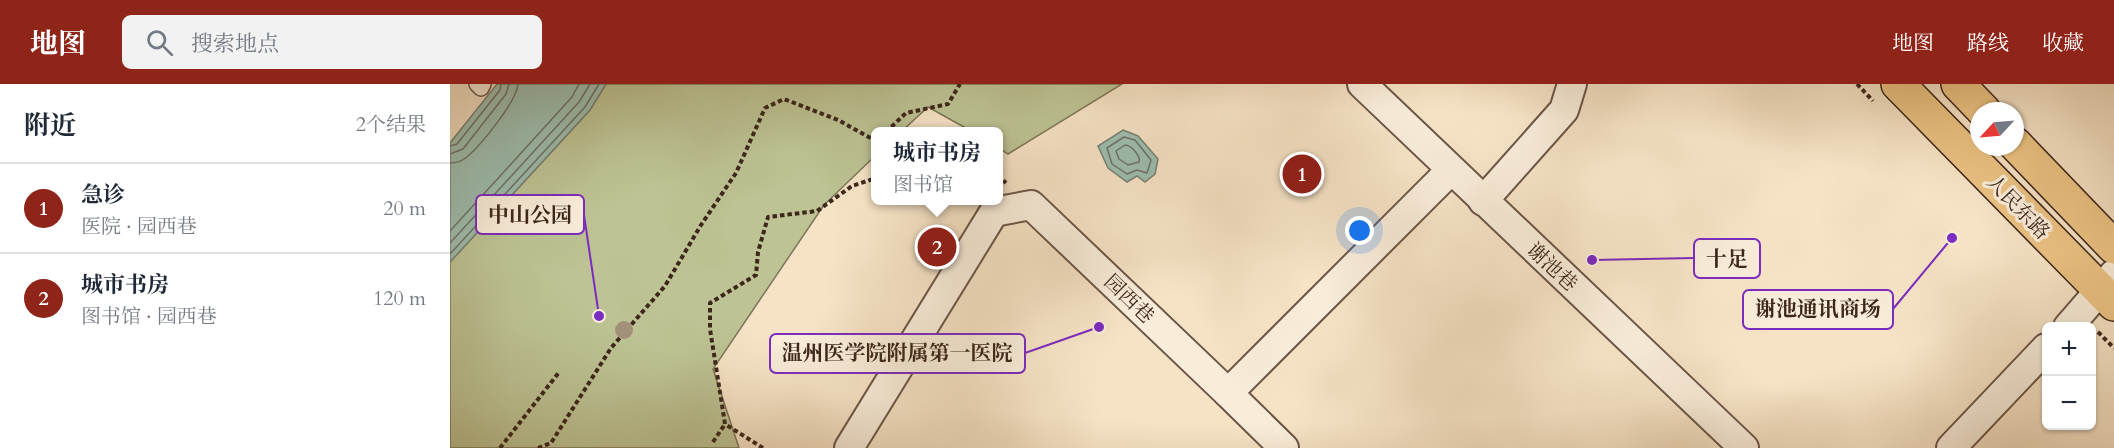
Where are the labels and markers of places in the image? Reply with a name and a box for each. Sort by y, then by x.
pin: 1 [1282,152,1322,196]
callout: 中山公园 [476,195,584,234]
pin: 2 [918,224,956,270]
callout: 十足 [1694,239,1760,278]
callout: 谢池通讯商场 [1743,290,1893,329]
callout: 温州医学院附属第一医院 [770,334,1025,373]

